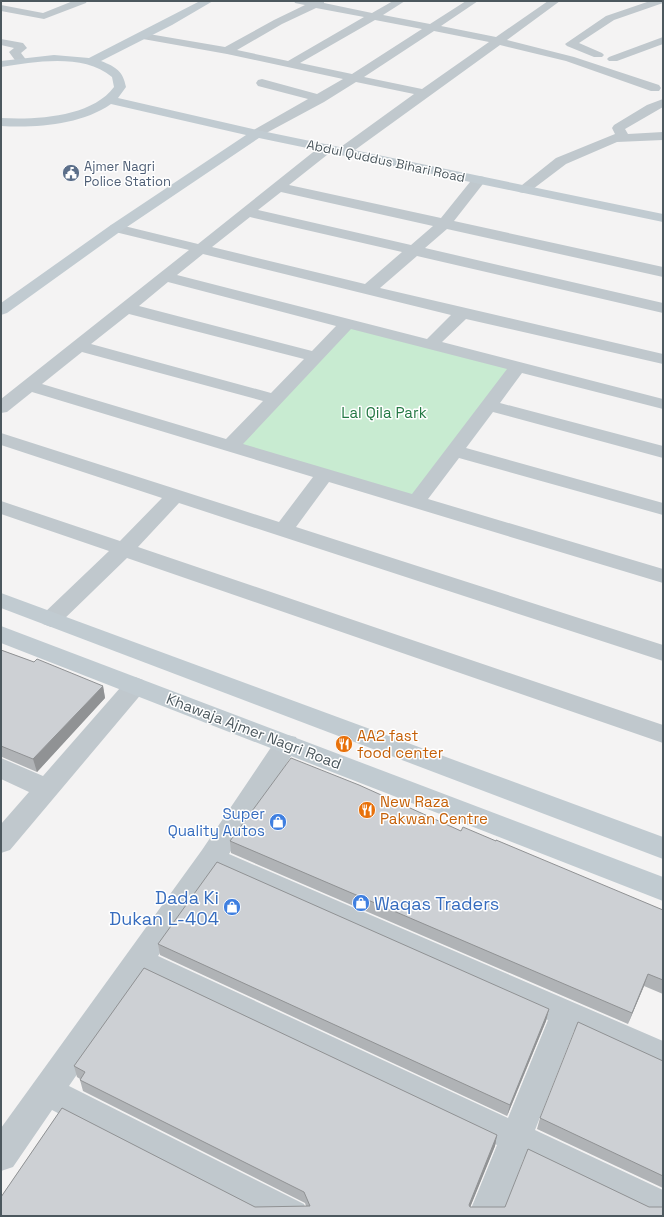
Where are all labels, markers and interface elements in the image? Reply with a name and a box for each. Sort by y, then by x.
street label: Abdul Quddus Bihari Road [305,136,467,186]
place label: Ajmer Nagri Police Station [84,158,171,190]
public building icon: Ajmer Nagri Police Station [61,163,81,183]
park label: Lal Qila Park [341,403,427,422]
street label: Khawaja Ajmer Nagri Road [164,689,344,773]
place label: AA2 fast food center [357,726,444,762]
restaurant icon: AA2 fast food center [334,734,354,754]
place label: New Raza Pakwan Centre [380,792,488,828]
restaurant icon: New Raza Pakwan Centre [357,800,377,820]
place label: Super Quality Autos [168,804,265,840]
shop icon: Super Quality Autos [268,812,288,832]
place label: Dada Ki Dukan L-404 [109,886,219,930]
place label: Waqas Traders [374,892,499,915]
shop icon: Waqas Traders [351,893,371,913]
shop icon: Dada Ki Dukan L-404 [222,897,242,917]

